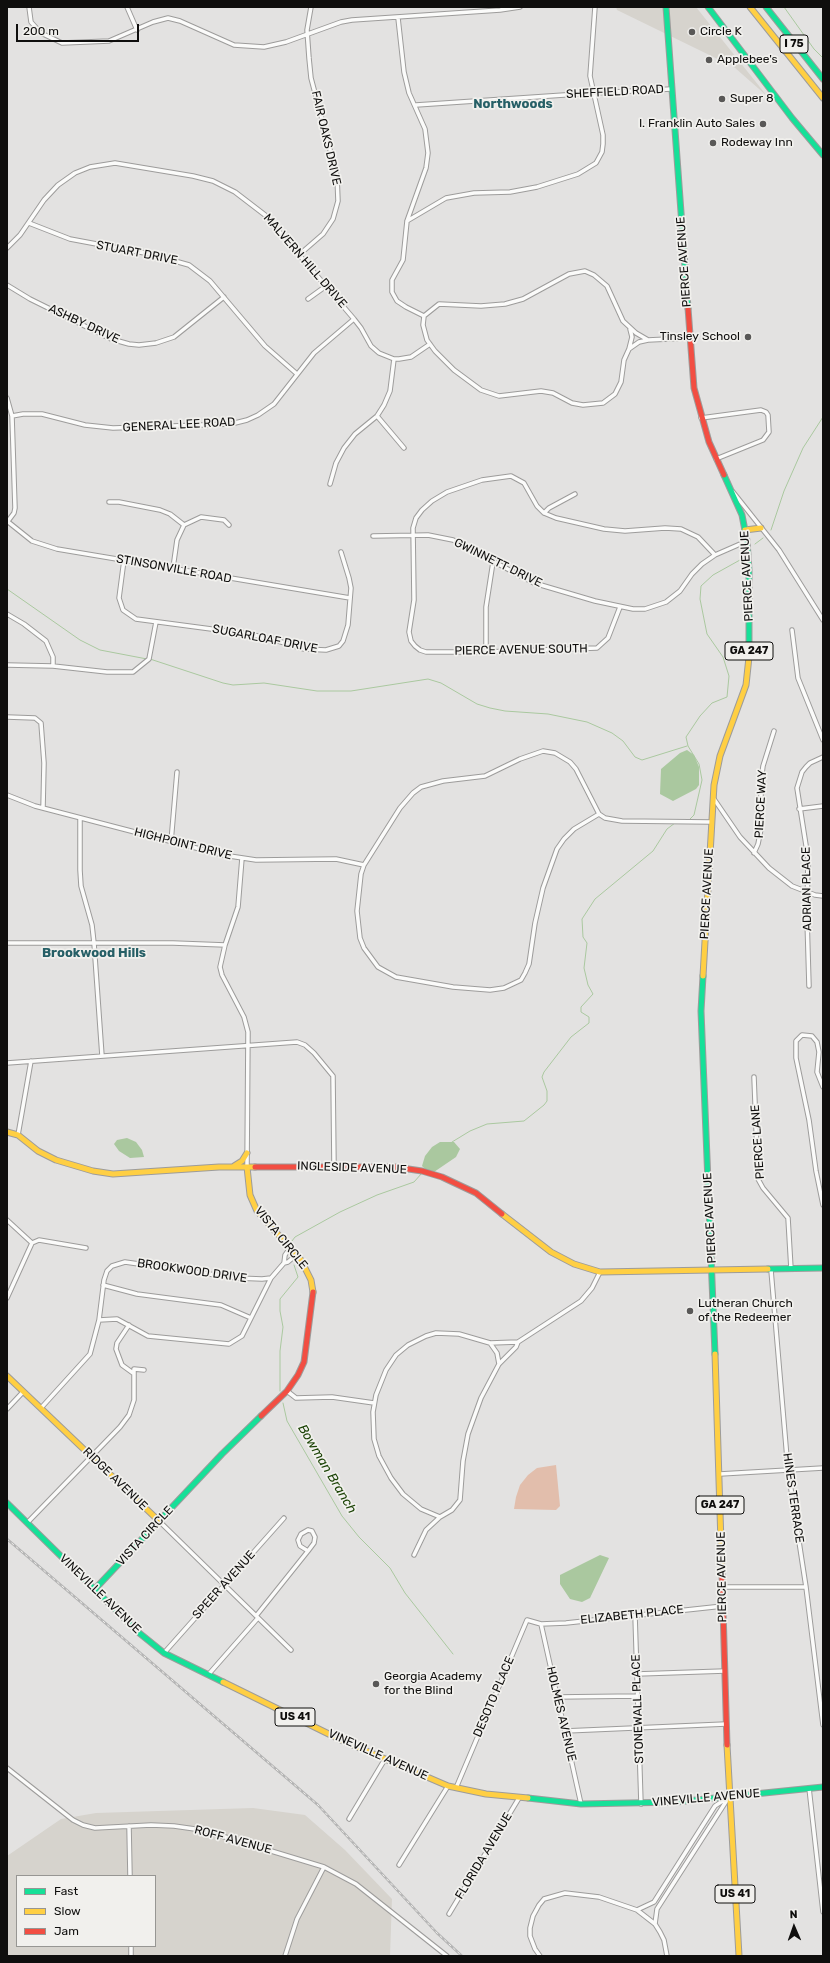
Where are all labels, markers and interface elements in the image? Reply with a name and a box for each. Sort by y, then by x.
scale bar [18,16,141,42]
text: 200 m [23,24,59,38]
place label: Circle K [700,25,742,39]
marker: Circle K [687,27,697,37]
road number: I 75 [780,35,808,53]
place label: Applebee's [717,53,778,67]
marker: Applebee's [704,55,714,65]
street label: SHEFFIELD ROAD [566,82,664,102]
street label: FAIR OAKS DRIVE [308,89,344,187]
place label: Super 8 [730,92,774,106]
marker: Super 8 [717,94,727,104]
district label: Northwoods [473,96,553,112]
place label: I. Franklin Auto Sales [639,117,755,131]
marker: I. Franklin Auto Sales [758,119,768,129]
place label: Rodeway Inn [721,136,793,150]
marker: Rodeway Inn [708,138,718,148]
street label: MALVERN HILL DRIVE [260,211,350,311]
street label: PIERCE AVENUE [674,216,694,308]
street label: STUART DRIVE [95,238,179,268]
street label: ASHBY DRIVE [46,301,122,347]
place label: Tinsley School [660,330,740,344]
marker: Tinsley School [743,332,753,342]
street label: GENERAL LEE ROAD [122,415,236,435]
street label: PIERCE AVENUE [737,530,757,622]
street label: GWINNETT DRIVE [452,535,544,591]
street label: STINSONVILLE ROAD [115,552,233,586]
street label: SUGARLOAF DRIVE [211,622,319,656]
street label: PIERCE AVENUE SOUTH [454,642,588,658]
road number: GA 247 [725,642,773,660]
street label: PIERCE WAY [752,769,770,839]
street label: HIGHPOINT DRIVE [133,825,233,863]
street label: ADRIAN PLACE [799,847,815,931]
street label: PIERCE AVENUE [697,848,717,940]
district label: Brookwood Hills [42,945,146,961]
street label: PIERCE LANE [748,1104,768,1180]
street label: INGLESIDE AVENUE [297,1159,407,1177]
street label: PIERCE AVENUE [700,1172,720,1264]
street label: VISTA CIRCLE [251,1204,311,1272]
street label: BROOKWOOD DRIVE [136,1256,248,1286]
place label: Lutheran Church of the Redeemer [698,1297,793,1325]
marker: Lutheran Church of the Redeemer [685,1306,695,1316]
water label: Bowman Branch [294,1422,360,1516]
street label: RIDGE AVENUE [80,1445,150,1513]
street label: HINES TERRACE [780,1452,806,1544]
road number: GA 247 [696,1496,744,1514]
street label: VISTA CIRCLE [114,1503,176,1569]
street label: PIERCE AVENUE [714,1531,730,1623]
street label: SPEER AVENUE [190,1548,258,1622]
street label: VINEVILLE AVENUE [56,1551,144,1637]
street label: ELIZABETH PLACE [580,1602,684,1628]
street label: DESOTO PLACE [470,1654,518,1740]
street label: STONEWALL PLACE [629,1654,647,1764]
street label: HOLMES AVENUE [543,1665,579,1763]
place label: Georgia Academy for the Blind [384,1670,482,1698]
marker: Georgia Academy for the Blind [371,1679,381,1689]
road number: US 41 [275,1708,315,1726]
street label: VINEVILLE AVENUE [326,1726,430,1784]
street label: VINEVILLE AVENUE [652,1786,760,1810]
street label: FLORIDA AVENUE [452,1810,516,1902]
street label: ROFF AVENUE [193,1823,273,1857]
legend [16,1875,156,1947]
text: Fast [54,1884,78,1898]
road number: US 41 [715,1885,755,1903]
text: Slow [54,1904,81,1918]
north arrow [774,1907,814,1947]
text: N [789,1908,798,1921]
text: Jam [54,1924,79,1938]

